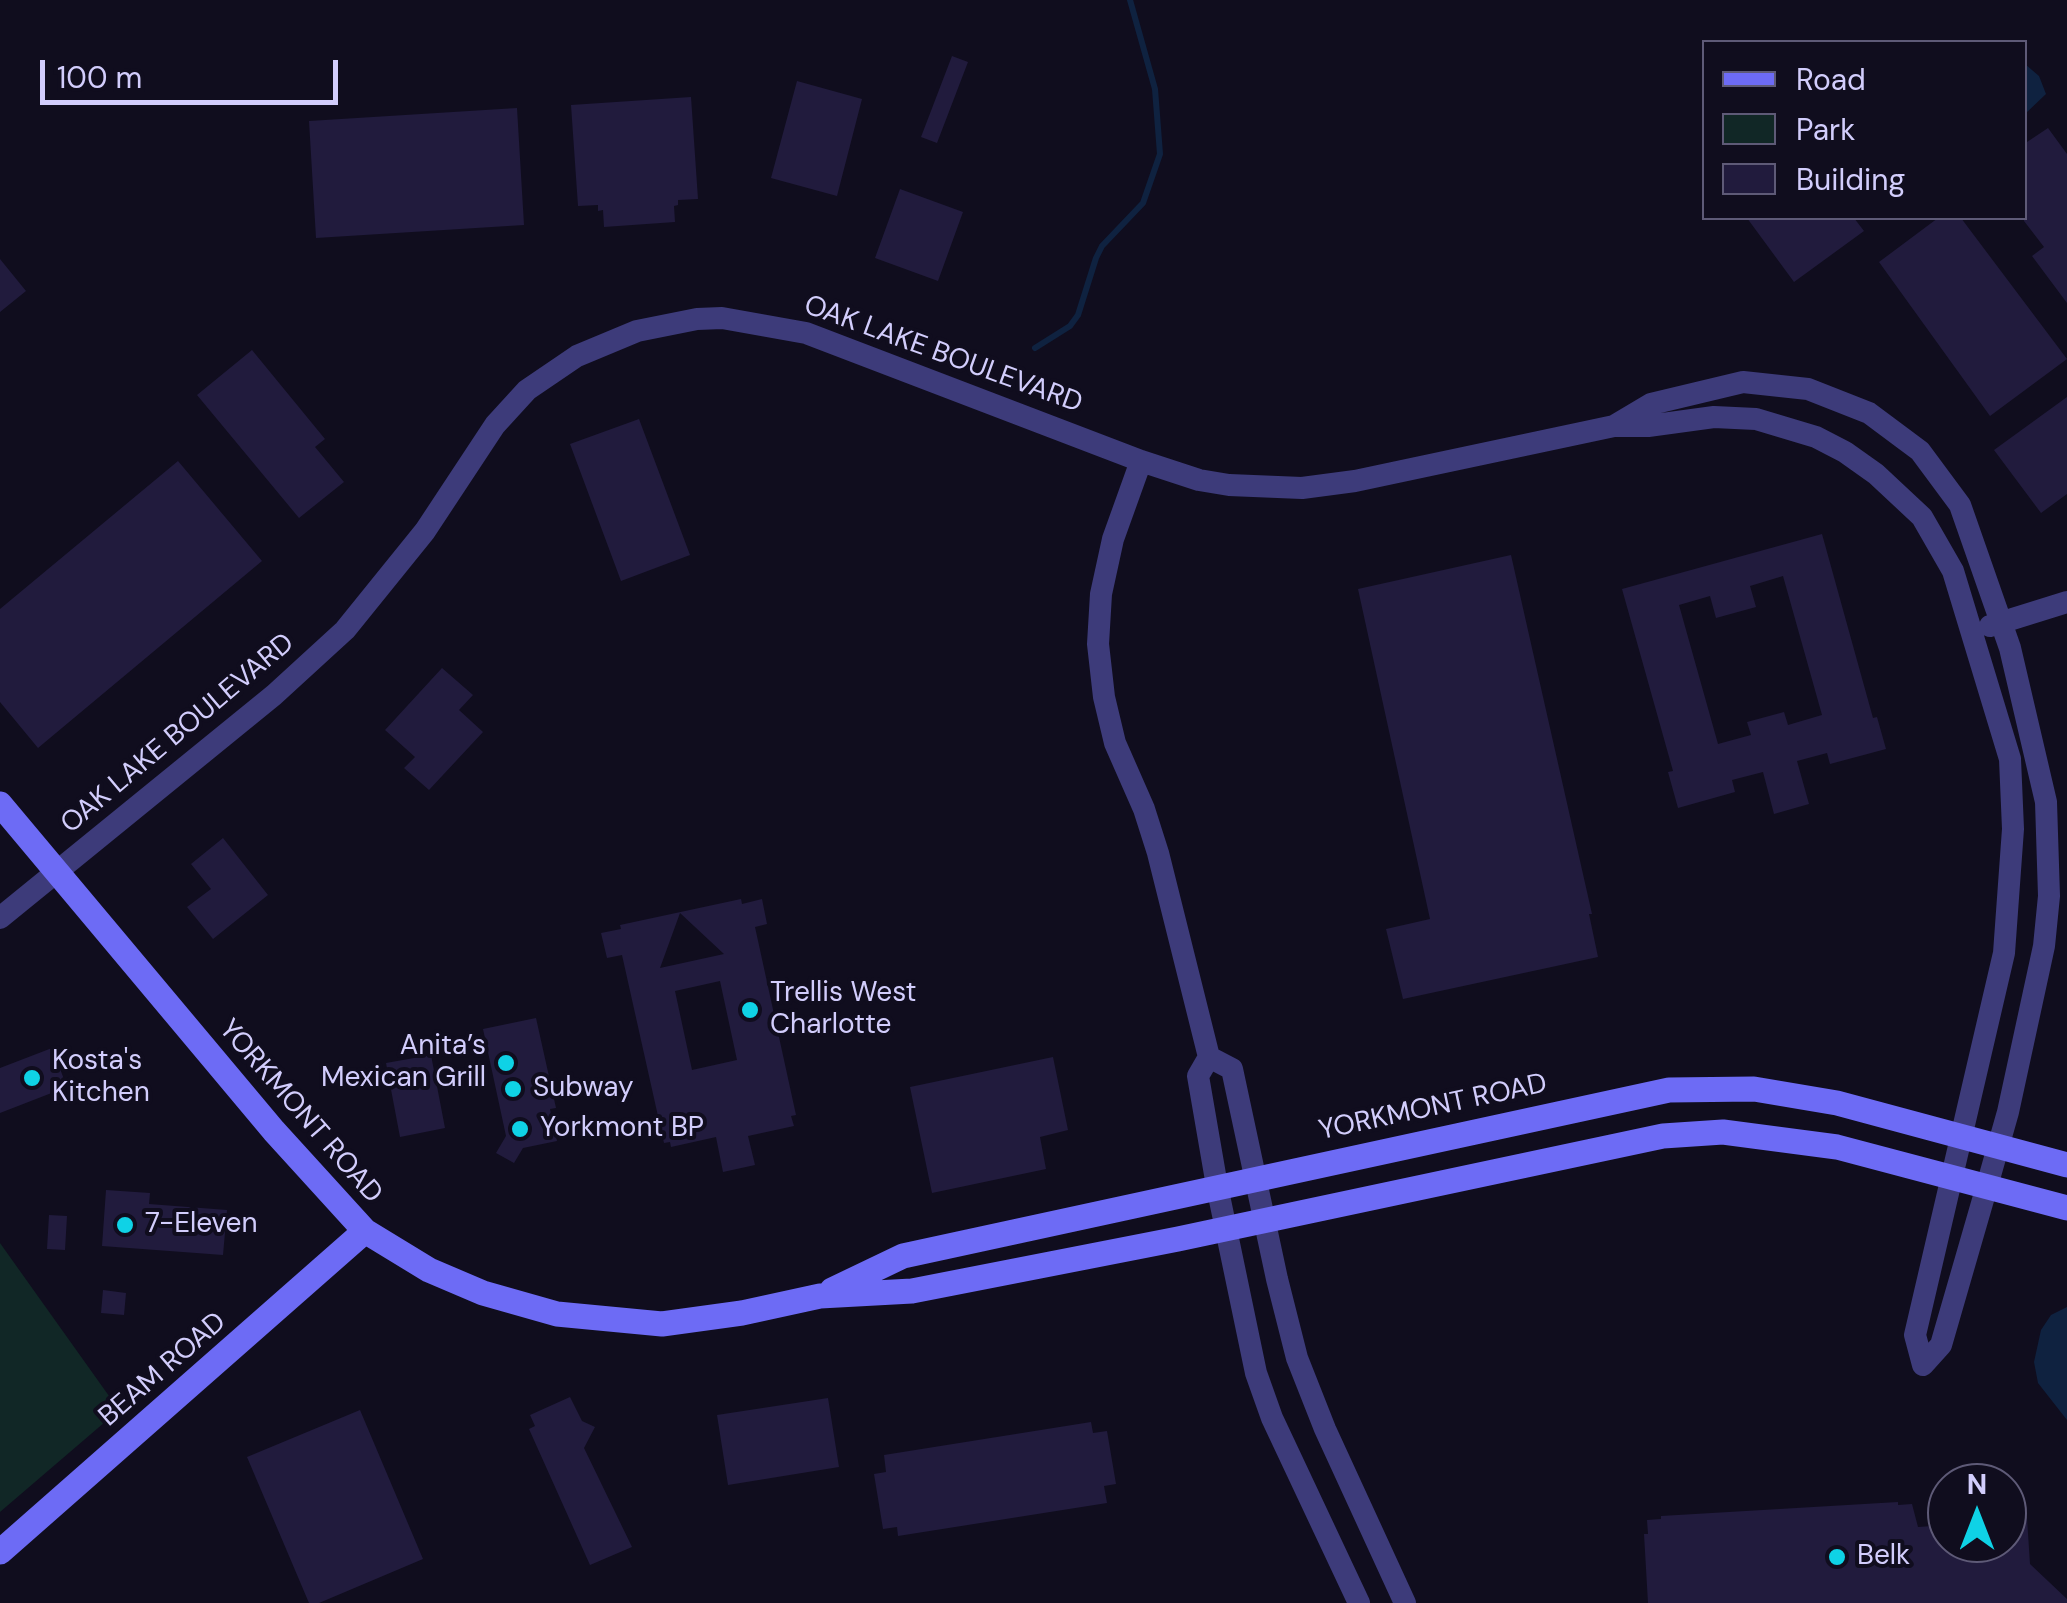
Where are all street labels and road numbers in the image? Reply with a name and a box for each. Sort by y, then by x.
street label: OAK LAKE BOULEVARD [799,289,1087,421]
street label: OAK LAKE BOULEVARD [55,627,301,841]
street label: YORKMONT ROAD [211,1013,389,1211]
street label: YORKMONT ROAD [1316,1067,1550,1149]
street label: BEAM ROAD [93,1306,233,1434]

